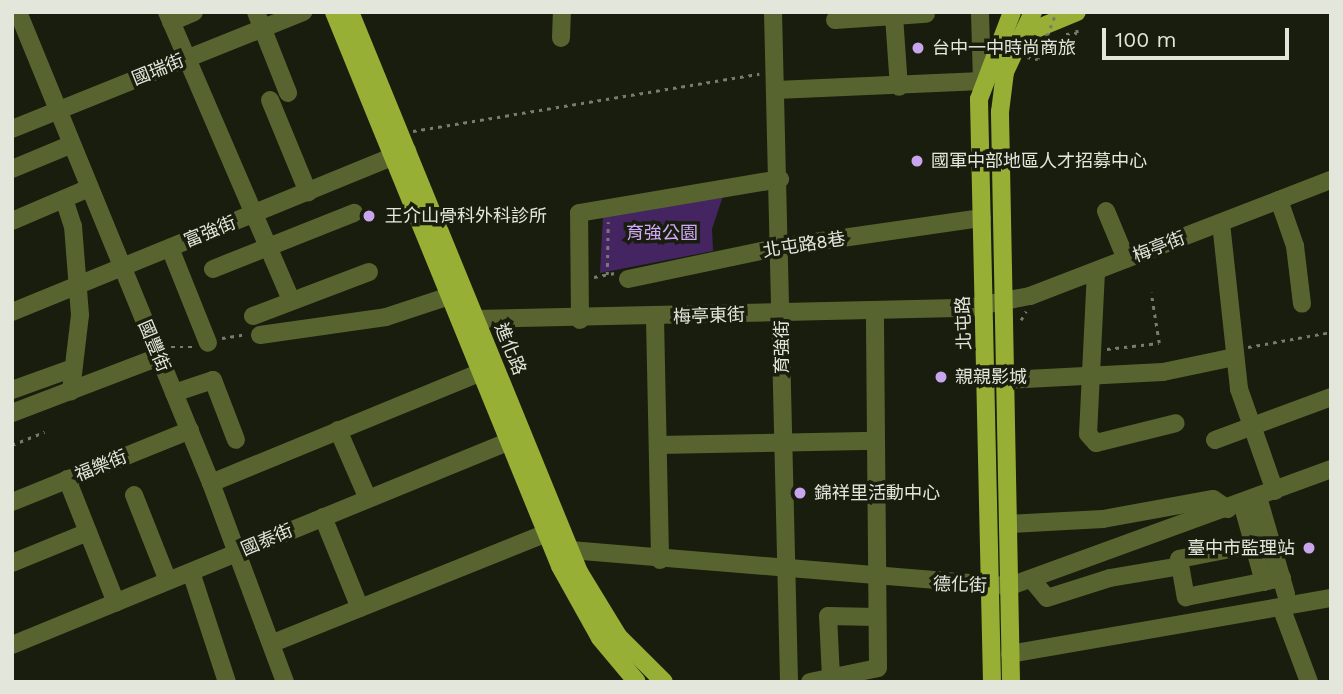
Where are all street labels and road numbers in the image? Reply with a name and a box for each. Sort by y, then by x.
street label: 國瑞街 [129,50,187,90]
street label: 富強街 [181,212,239,252]
street label: 梅亭街 [1130,227,1188,267]
street label: 北屯路8巷 [761,228,847,262]
street label: 北屯路 [952,296,976,350]
street label: 梅亭東街 [673,304,745,328]
street label: 國豐街 [134,317,174,375]
street label: 進化路 [490,320,530,378]
street label: 育強街 [771,320,793,374]
street label: 福樂街 [72,446,130,486]
street label: 國泰街 [238,520,296,560]
street label: 德化街 [933,573,987,597]

